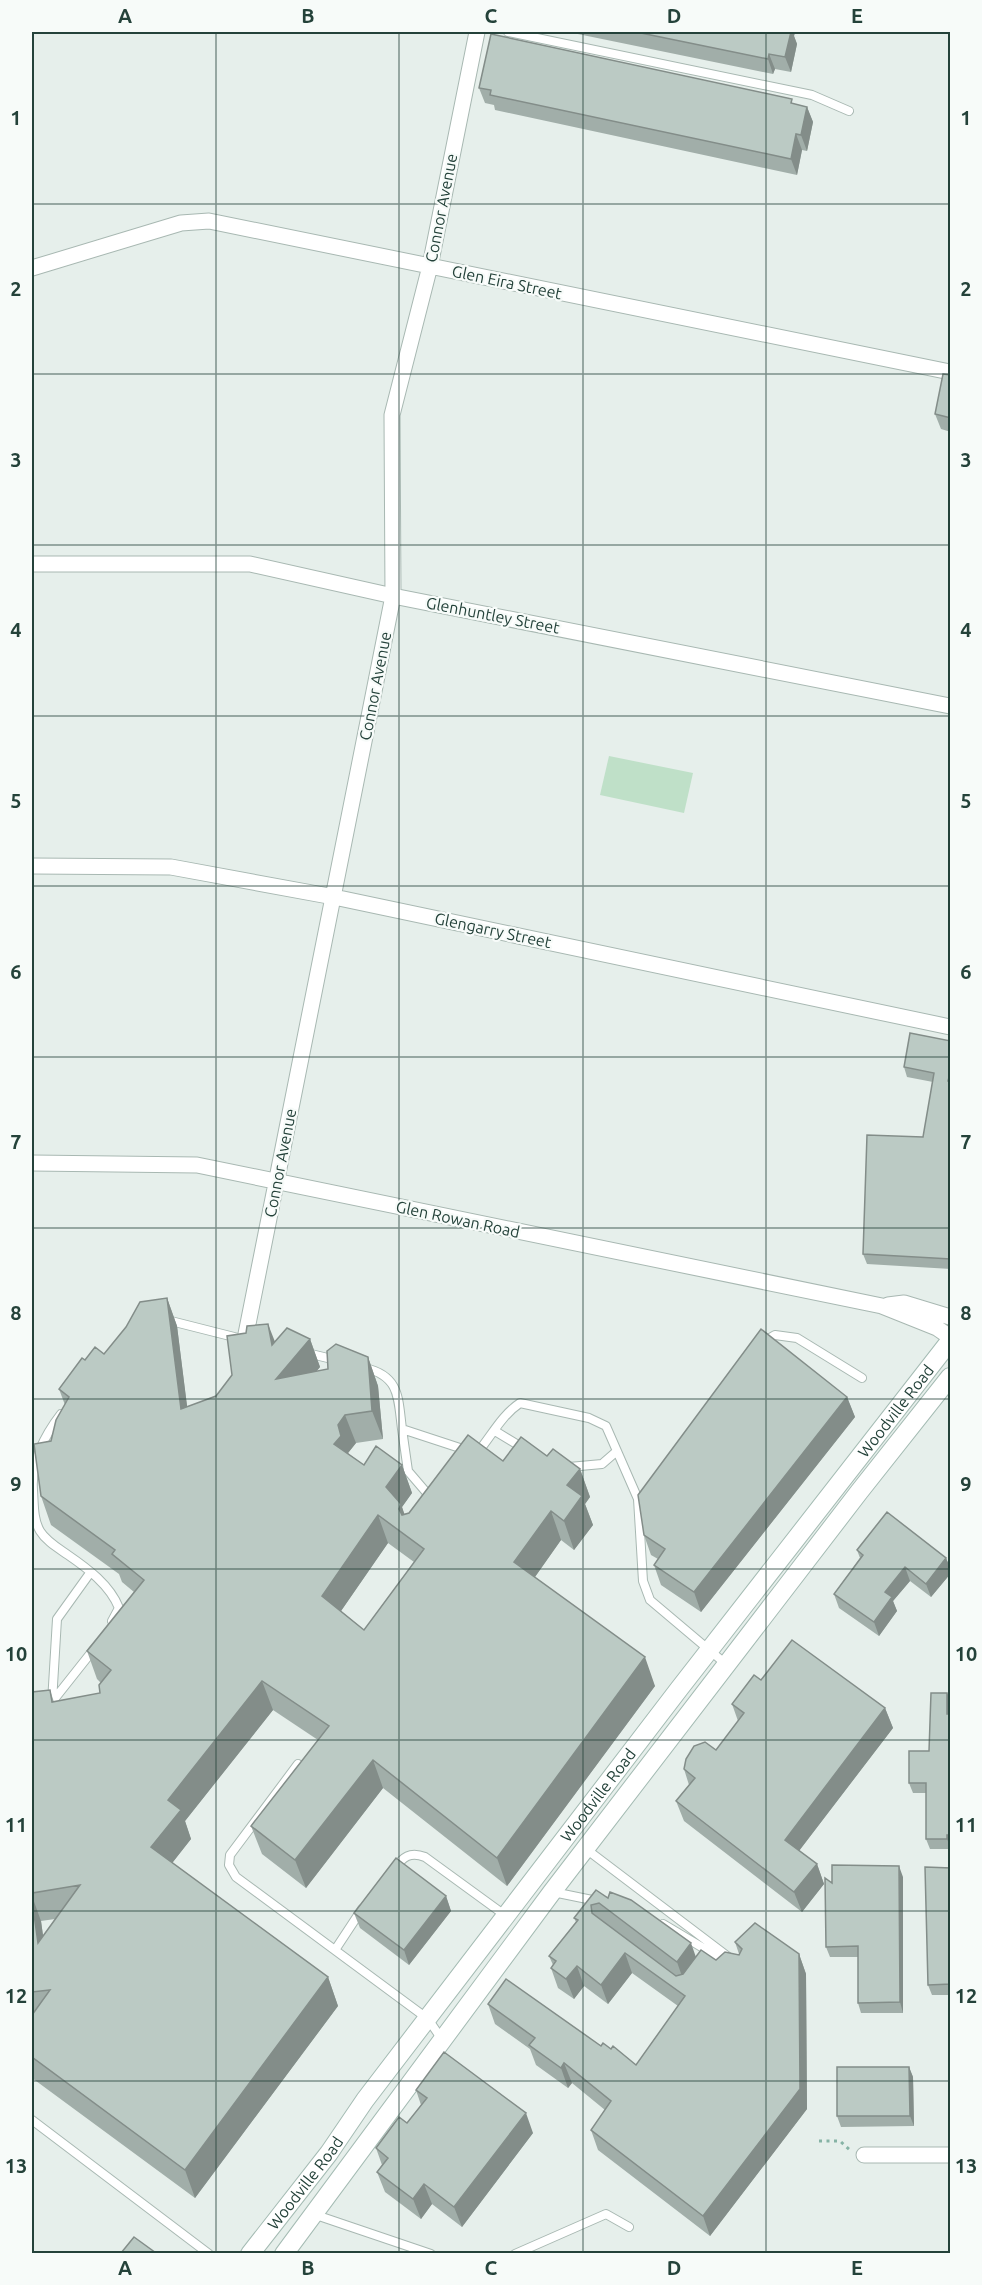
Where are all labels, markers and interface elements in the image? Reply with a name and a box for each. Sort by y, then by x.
text: A [118,4,132,27]
text: B [301,4,315,27]
text: C [485,4,498,27]
text: D [667,4,681,27]
text: E [851,4,863,27]
text: 1 [10,106,22,129]
text: 1 [960,106,972,129]
street label: Connor Avenue [422,152,460,264]
street label: Glen Eira Street [450,262,564,303]
text: 2 [10,277,22,300]
text: 2 [960,277,972,300]
text: 3 [10,448,22,471]
text: 3 [960,448,972,471]
street label: Glenhuntley Street [425,593,562,637]
text: 4 [10,618,22,641]
text: 4 [960,618,972,641]
street label: Connor Avenue [356,630,394,742]
text: 5 [10,789,22,812]
text: 5 [960,789,972,812]
street label: Glengarry Street [433,909,554,951]
text: 6 [10,960,22,983]
text: 6 [960,960,972,983]
street label: Connor Avenue [261,1107,299,1219]
text: 7 [10,1130,22,1153]
text: 7 [960,1130,972,1153]
street label: Glen Rowan Road [394,1197,522,1241]
text: 8 [10,1301,22,1324]
text: 8 [960,1301,972,1324]
street label: Woodville Road [854,1361,937,1461]
text: 9 [10,1472,22,1495]
text: 9 [960,1472,972,1495]
text: 10 [5,1642,27,1665]
text: 10 [955,1642,977,1665]
street label: Woodville Road [557,1745,639,1845]
text: 11 [5,1813,27,1836]
text: 11 [955,1813,977,1836]
text: 12 [5,1984,27,2007]
text: 12 [955,1984,977,2007]
street label: Woodville Road [264,2133,346,2233]
text: 13 [5,2154,27,2177]
text: 13 [955,2154,977,2177]
text: A [118,2256,132,2279]
text: B [301,2256,315,2279]
text: C [485,2256,498,2279]
text: D [667,2256,681,2279]
text: E [851,2256,863,2279]

